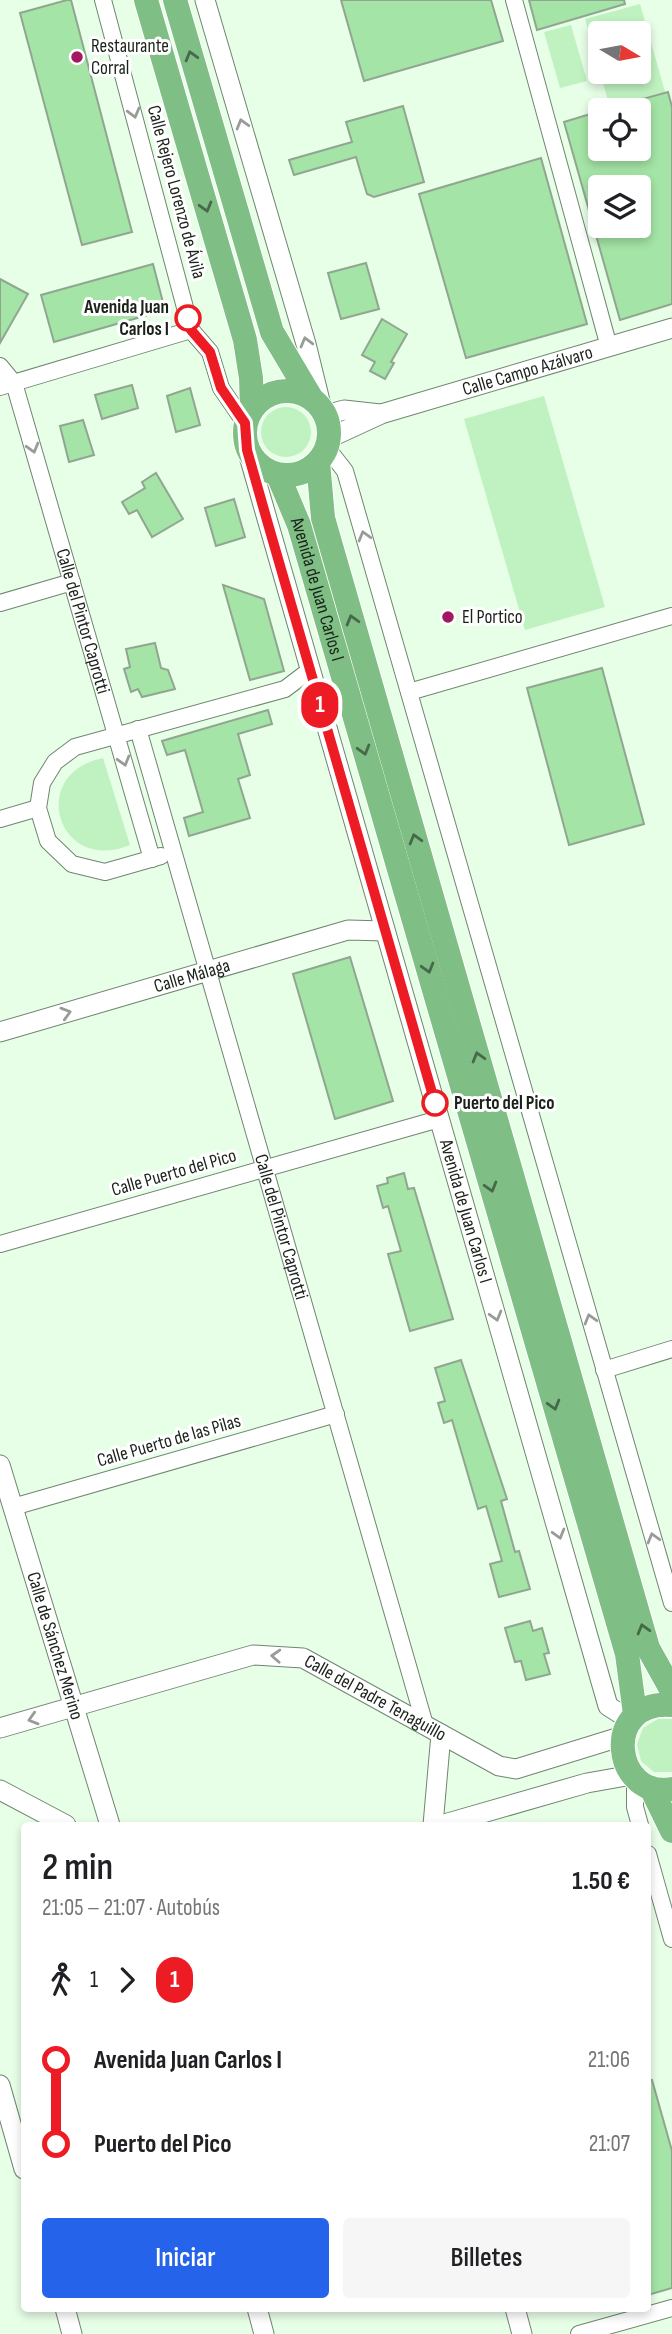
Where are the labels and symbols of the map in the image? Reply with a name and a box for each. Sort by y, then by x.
north arrow [588,21,651,84]
place label: Restaurante Corral [91,35,169,80]
marker: Restaurante Corral [69,49,85,65]
one-way arrow [185,50,200,62]
street label: Calle Rejero Lorenzo de Ávila [142,103,210,281]
one-way arrow [125,107,140,119]
one-way arrow [235,118,250,130]
one-way arrow [198,200,213,212]
place label: Avenida Juan Carlos I [83,296,169,341]
marker: Avenida Juan Carlos I [175,305,201,331]
one-way arrow [299,337,314,349]
street label: Calle Campo Azálvaro [460,341,595,401]
one-way arrow [25,442,40,454]
street label: Avenida de Juan Carlos I [285,513,349,664]
one-way arrow [357,530,372,542]
street label: Calle del Pintor Caprotti [51,546,115,697]
place label: El Portico [462,606,523,629]
marker: El Portico [440,609,456,625]
one-way arrow [346,614,361,626]
line badge: 1 [297,682,343,728]
one-way arrow [356,744,371,756]
one-way arrow [116,755,130,767]
one-way arrow [409,833,424,845]
street label: Calle Málaga [151,954,233,998]
one-way arrow [419,962,434,974]
one-way arrow [59,1007,71,1021]
one-way arrow [472,1052,487,1064]
marker: Puerto del Pico [422,1090,448,1116]
place label: Puerto del Pico [454,1092,555,1115]
street label: Avenida de Juan Carlos I [434,1136,497,1286]
street label: Calle Puerto del Pico [109,1144,239,1202]
street label: Calle del Pintor Caprotti [250,1151,313,1302]
one-way arrow [483,1181,497,1193]
one-way arrow [488,1310,502,1322]
one-way arrow [583,1314,598,1326]
one-way arrow [546,1399,561,1411]
street label: Calle Puerto de las Pilas [95,1409,244,1472]
one-way arrow [551,1528,565,1540]
one-way arrow [646,1532,661,1544]
street label: Calle de Sánchez Merino [22,1569,89,1722]
one-way arrow [637,1623,651,1635]
one-way arrow [270,1649,281,1664]
street label: Calle del Padre Tenaguillo [300,1649,450,1746]
one-way arrow [27,1710,39,1725]

